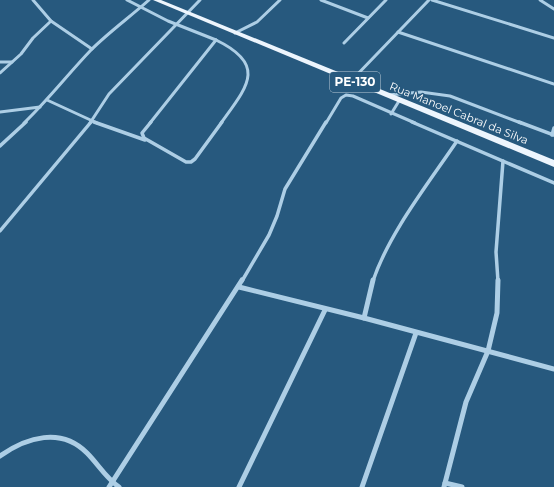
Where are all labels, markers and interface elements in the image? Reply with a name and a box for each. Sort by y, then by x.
road number: PE-130 [330,72,380,92]
street label: Rua Manoel Cabral da Silva [388,79,530,147]

